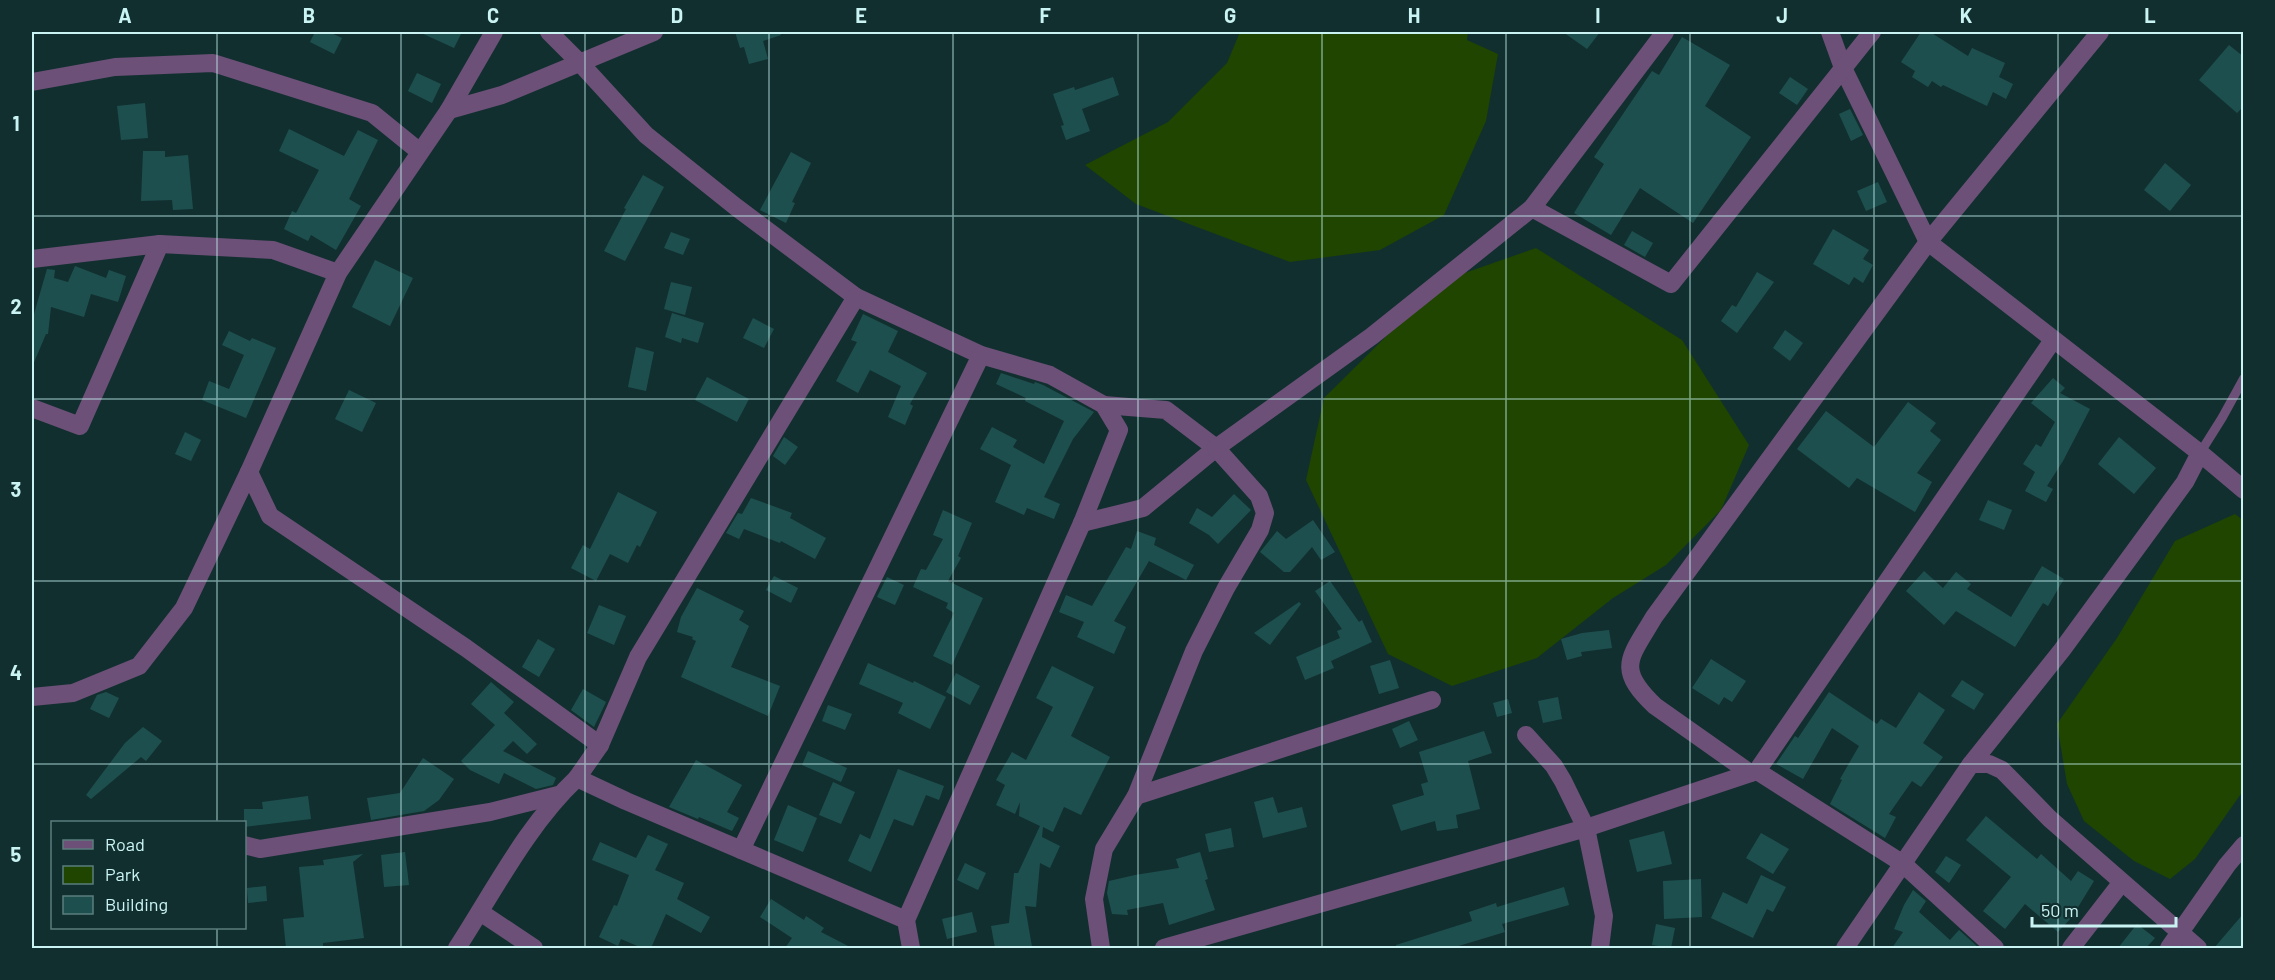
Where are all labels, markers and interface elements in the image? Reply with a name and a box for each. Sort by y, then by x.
text: A [118,3,132,27]
text: B [303,3,315,27]
text: C [487,3,499,27]
text: D [671,3,683,27]
text: E [855,3,867,27]
text: F [1039,3,1051,27]
text: G [1224,3,1236,27]
text: H [1408,3,1420,27]
text: I [1595,3,1601,27]
text: J [1776,3,1788,27]
text: K [1960,3,1973,27]
text: L [2144,3,2156,27]
text: 1 [12,111,20,135]
text: 2 [10,294,22,318]
text: 3 [11,477,21,501]
text: 4 [10,660,22,684]
legend [51,821,246,929]
text: Road [105,833,145,855]
text: 5 [11,842,22,866]
text: Park [105,863,140,885]
scale bar [2032,890,2176,928]
text: Building [105,893,168,915]
text: 50 m [2041,899,2079,921]

